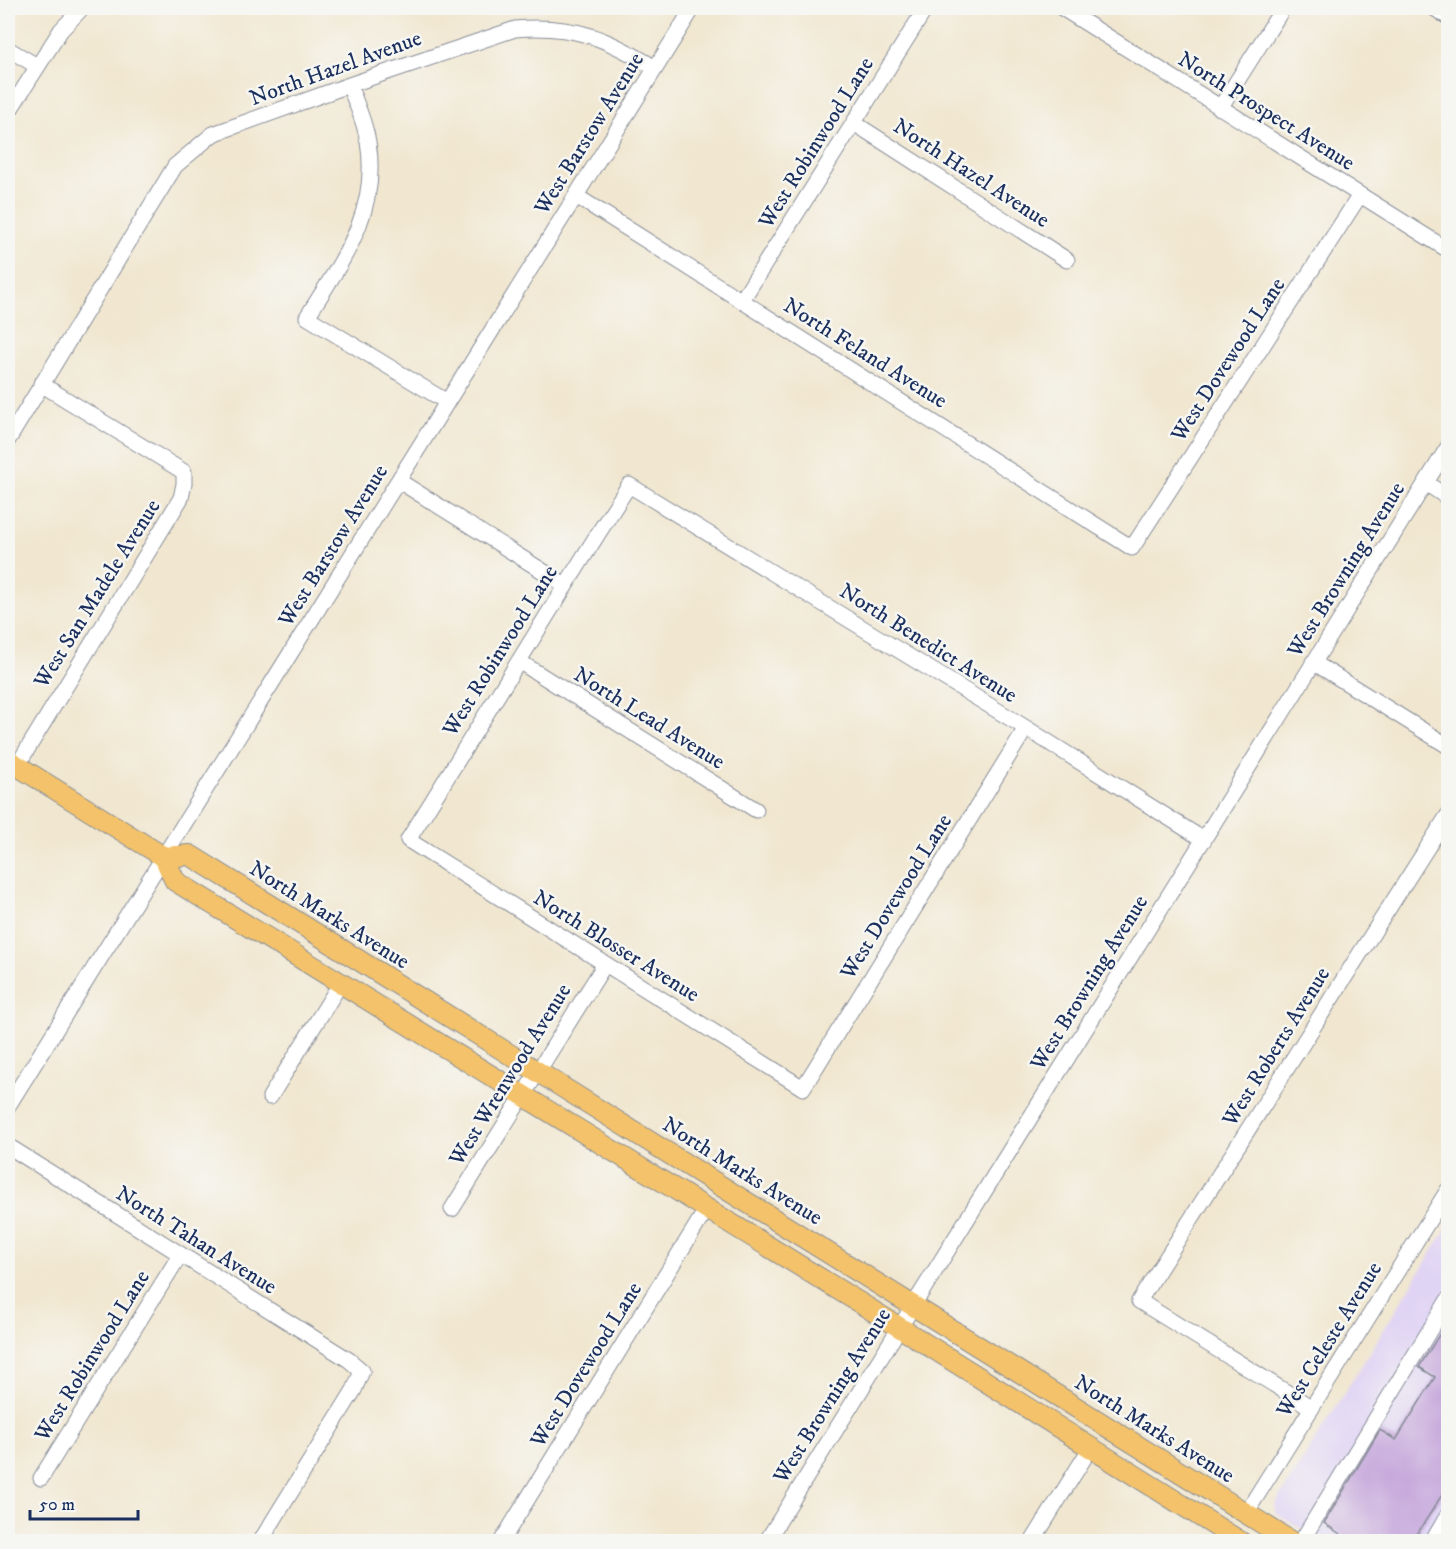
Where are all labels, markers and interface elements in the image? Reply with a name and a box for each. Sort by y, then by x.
street label: North Hazel Avenue [246,25,425,112]
street label: North Prospect Avenue [1173,46,1360,177]
street label: West Barstow Avenue [528,48,650,221]
street label: West Robinwood Lane [752,52,880,234]
street label: North Hazel Avenue [888,113,1054,234]
street label: West Dovewood Lane [1165,273,1291,448]
street label: North Feland Avenue [778,292,952,415]
street label: West Barstow Avenue [272,460,394,633]
street label: West Browning Avenue [1281,477,1411,663]
street label: West San Madele Avenue [28,494,166,694]
street label: West Robinwood Lane [436,560,564,742]
street label: North Benedict Avenue [834,578,1022,709]
street label: North Lead Avenue [569,661,730,776]
street label: West Dovewood Lane [834,809,958,985]
street label: North Marks Avenue [244,855,414,975]
street label: North Blosser Avenue [528,884,704,1008]
street label: West Browning Avenue [1024,890,1154,1076]
street label: West Roberts Avenue [1216,962,1336,1132]
street label: West Wrenwood Avenue [443,979,577,1172]
street label: North Marks Avenue [657,1111,827,1231]
street label: North Tahan Avenue [111,1180,282,1301]
street label: West Celeste Avenue [1270,1257,1388,1423]
street label: West Robinwood Lane [28,1265,156,1447]
street label: West Dovewood Lane [524,1277,648,1453]
street label: West Browning Avenue [767,1303,897,1489]
street label: North Marks Avenue [1069,1369,1239,1489]
scale bar [30,1483,138,1521]
text: 50 m [39,1494,75,1516]

